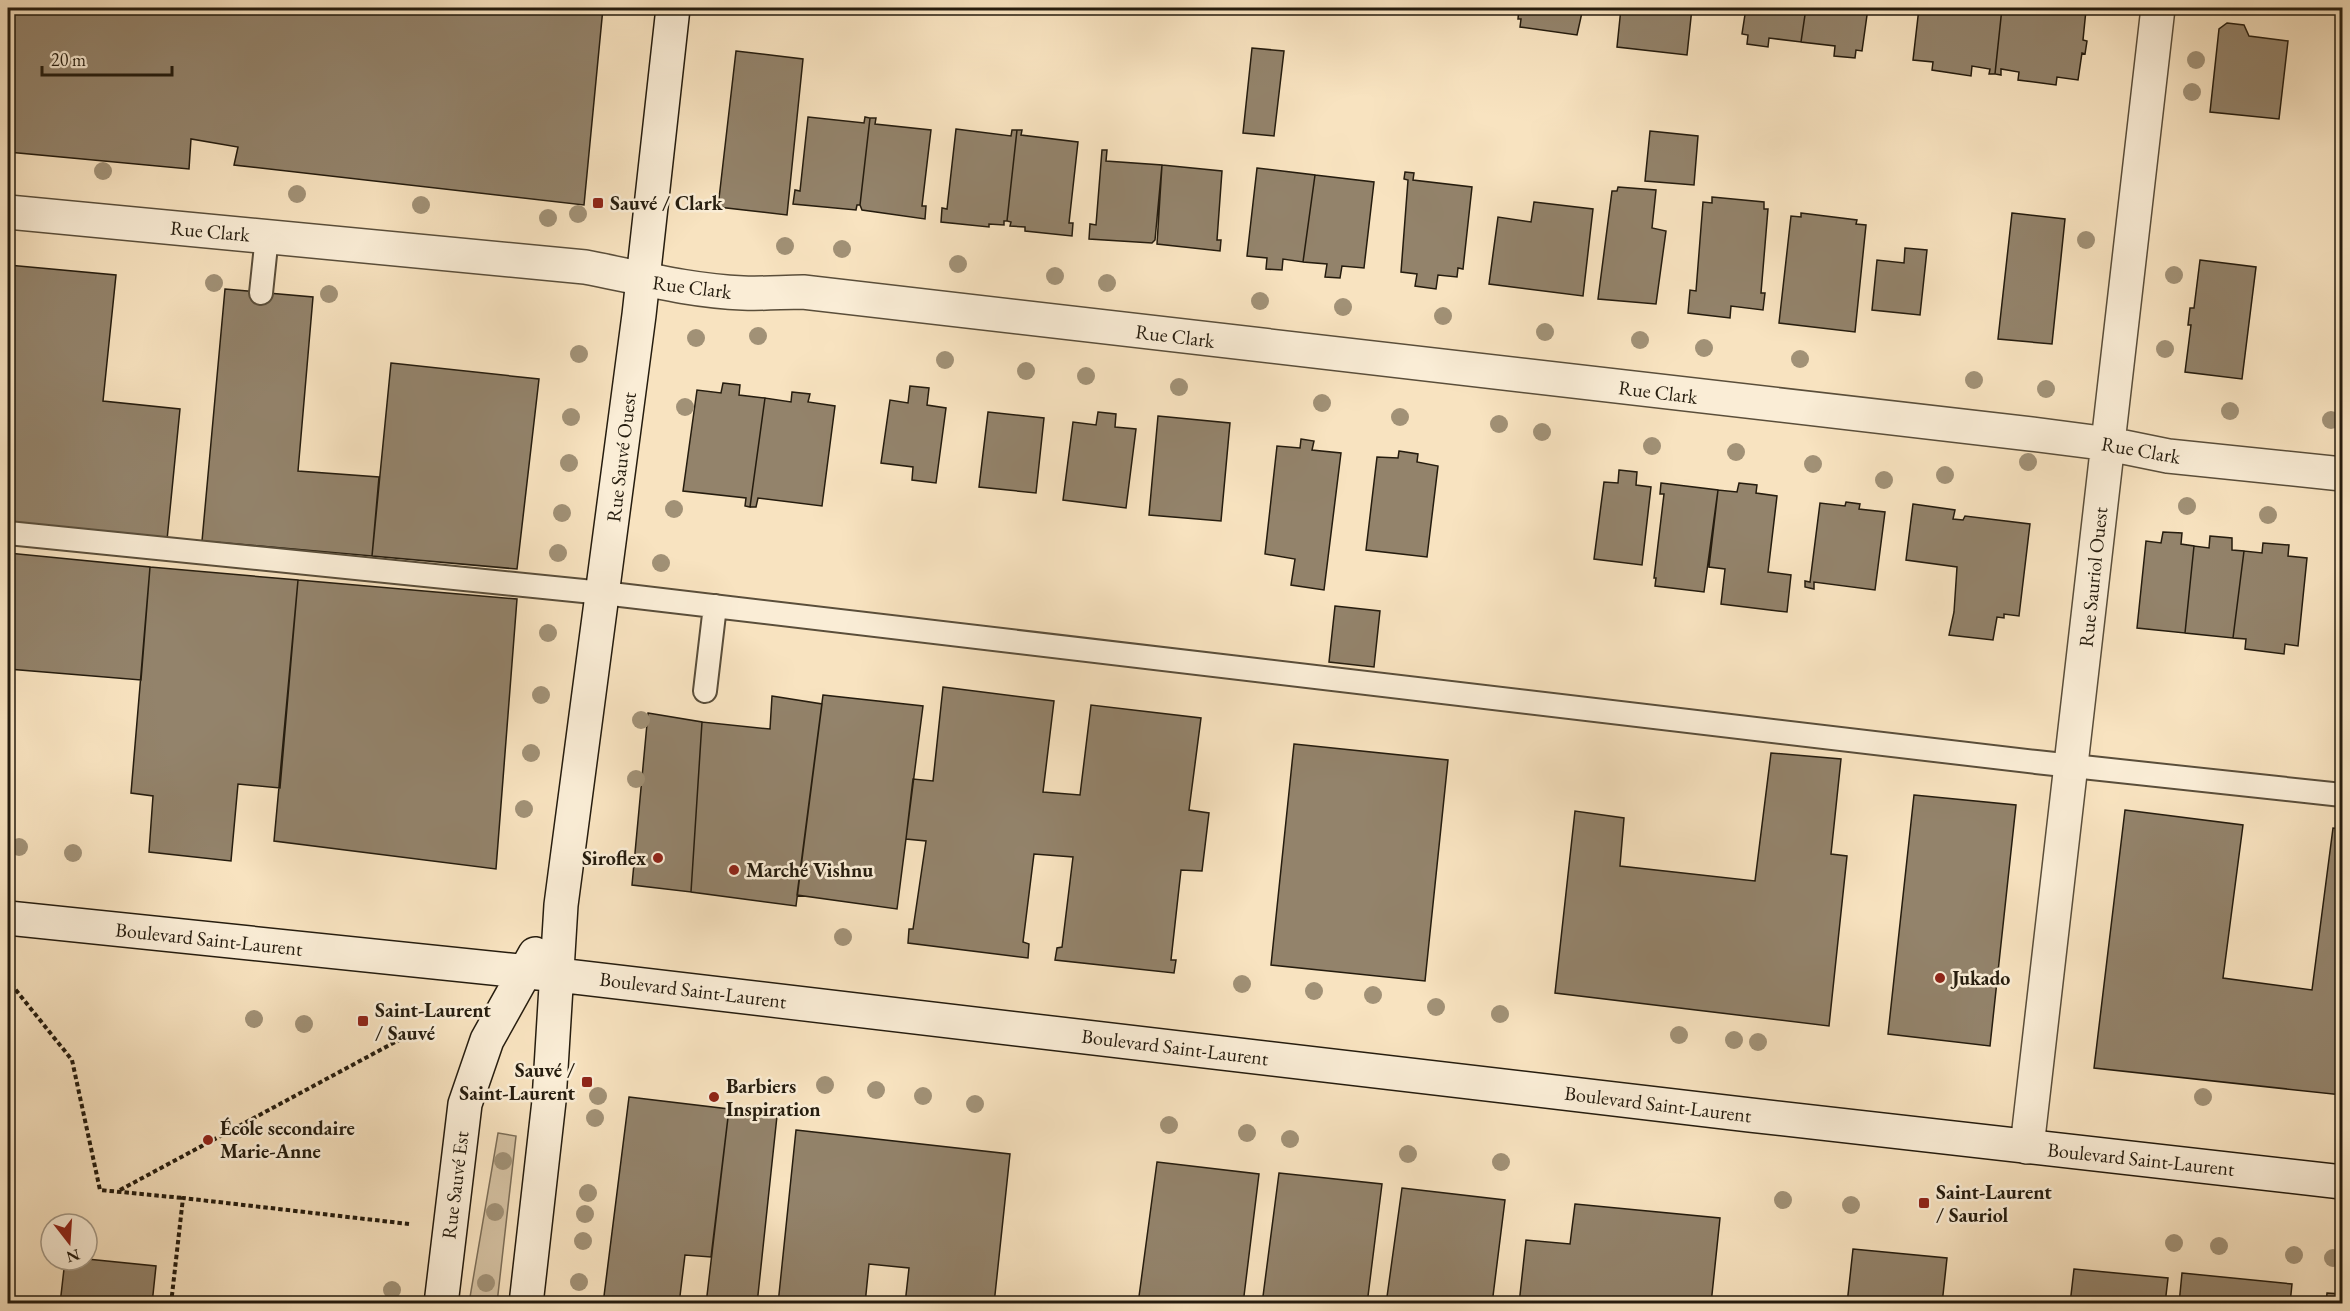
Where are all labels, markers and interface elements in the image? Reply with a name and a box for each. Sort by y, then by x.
scale bar [42,39,172,77]
text: 20 m [51,48,86,71]
place label: Sauvé / Clark [610,190,724,216]
marker: Sauvé / Clark [591,196,605,210]
street label: Rue Clark [169,215,251,247]
street label: Rue Clark [651,269,734,305]
street label: Rue Clark [1134,318,1217,354]
street label: Rue Clark [1617,374,1700,410]
street label: Rue Sauvé Ouest [600,390,642,524]
street label: Rue Clark [2100,430,2183,470]
street label: Rue Sauriol Ouest [2073,505,2113,648]
place label: Siroflex [582,845,646,871]
marker: Siroflex [651,851,665,865]
place label: Marché Vishnu [746,857,873,883]
marker: Marché Vishnu [727,863,741,877]
street label: Boulevard Saint-Laurent [114,916,305,962]
place label: Jukado [1950,965,2010,991]
street label: Boulevard Saint-Laurent [598,966,789,1014]
marker: Jukado [1933,971,1947,985]
place label: Saint-Laurent / Sauvé [375,997,491,1046]
marker: Saint-Laurent / Sauvé [356,1014,370,1028]
street label: Boulevard Saint-Laurent [1080,1023,1271,1071]
place label: Sauvé / Saint-Laurent [459,1057,575,1106]
place label: Barbiers Inspiration [726,1073,821,1122]
marker: Sauvé / Saint-Laurent [580,1075,594,1089]
street label: Boulevard Saint-Laurent [1563,1080,1754,1128]
marker: Barbiers Inspiration [707,1090,721,1104]
place label: École secondaire Marie-Anne [220,1115,355,1164]
street label: Rue Sauvé Est [435,1129,475,1240]
marker: École secondaire Marie-Anne [201,1133,215,1147]
street label: Boulevard Saint-Laurent [2046,1136,2237,1182]
place label: Saint-Laurent / Sauriol [1936,1179,2052,1228]
marker: Saint-Laurent / Sauriol [1917,1196,1931,1210]
north arrow [39,1212,99,1272]
text: N [64,1244,83,1268]

